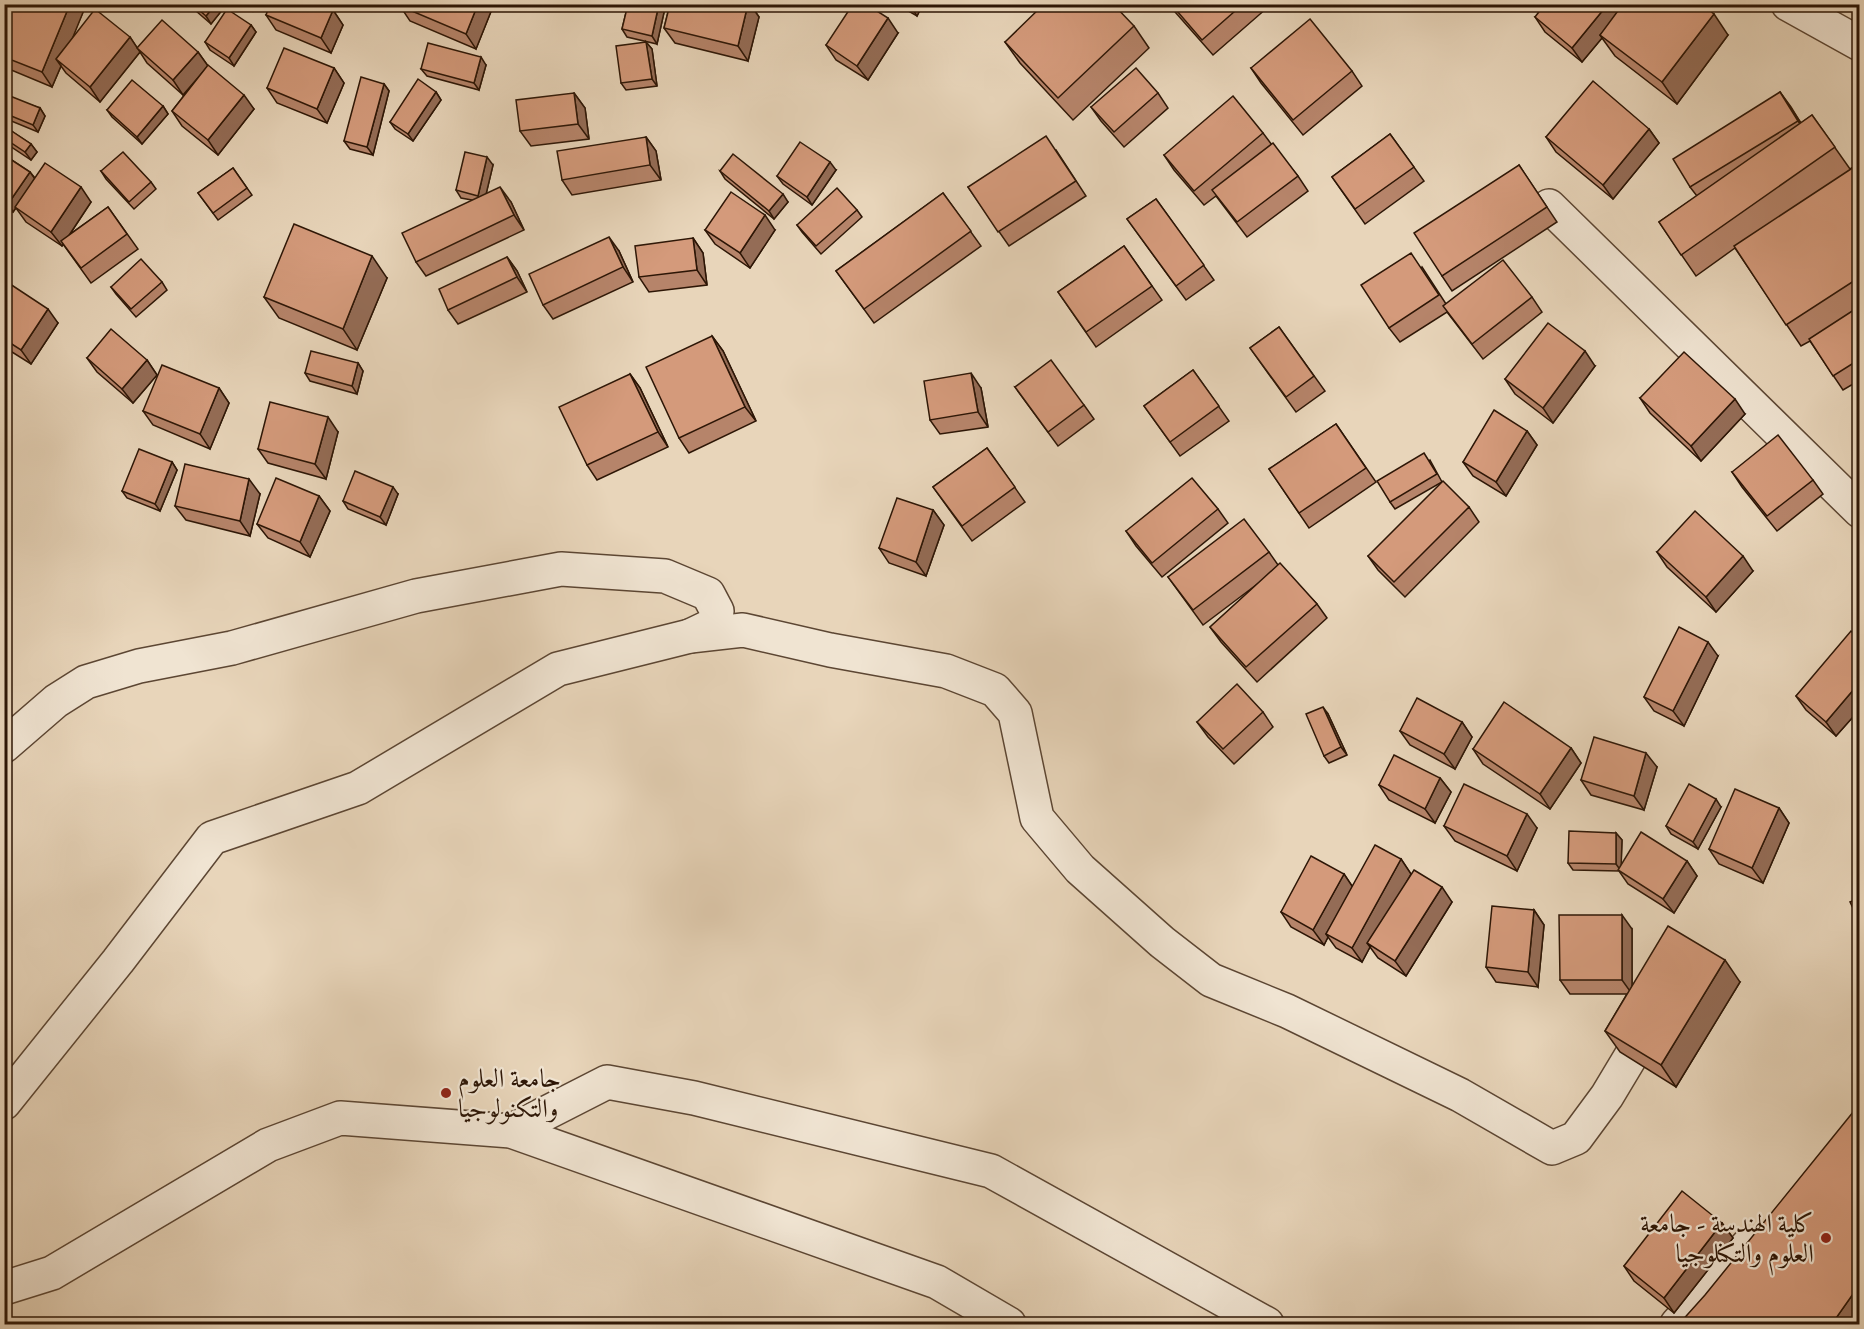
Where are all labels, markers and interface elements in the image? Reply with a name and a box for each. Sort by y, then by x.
place label: جامعة العلوم والتكنولوجيا [458,1062,561,1129]
marker: جامعة العلوم والتكنولوجيا [439,1086,453,1100]
place label: كلية الهندسة - جامعة العلوم والتكنلوجيا [1640,1207,1814,1276]
marker: كلية الهندسة - جامعة العلوم والتكنلوجيا [1819,1231,1833,1245]

